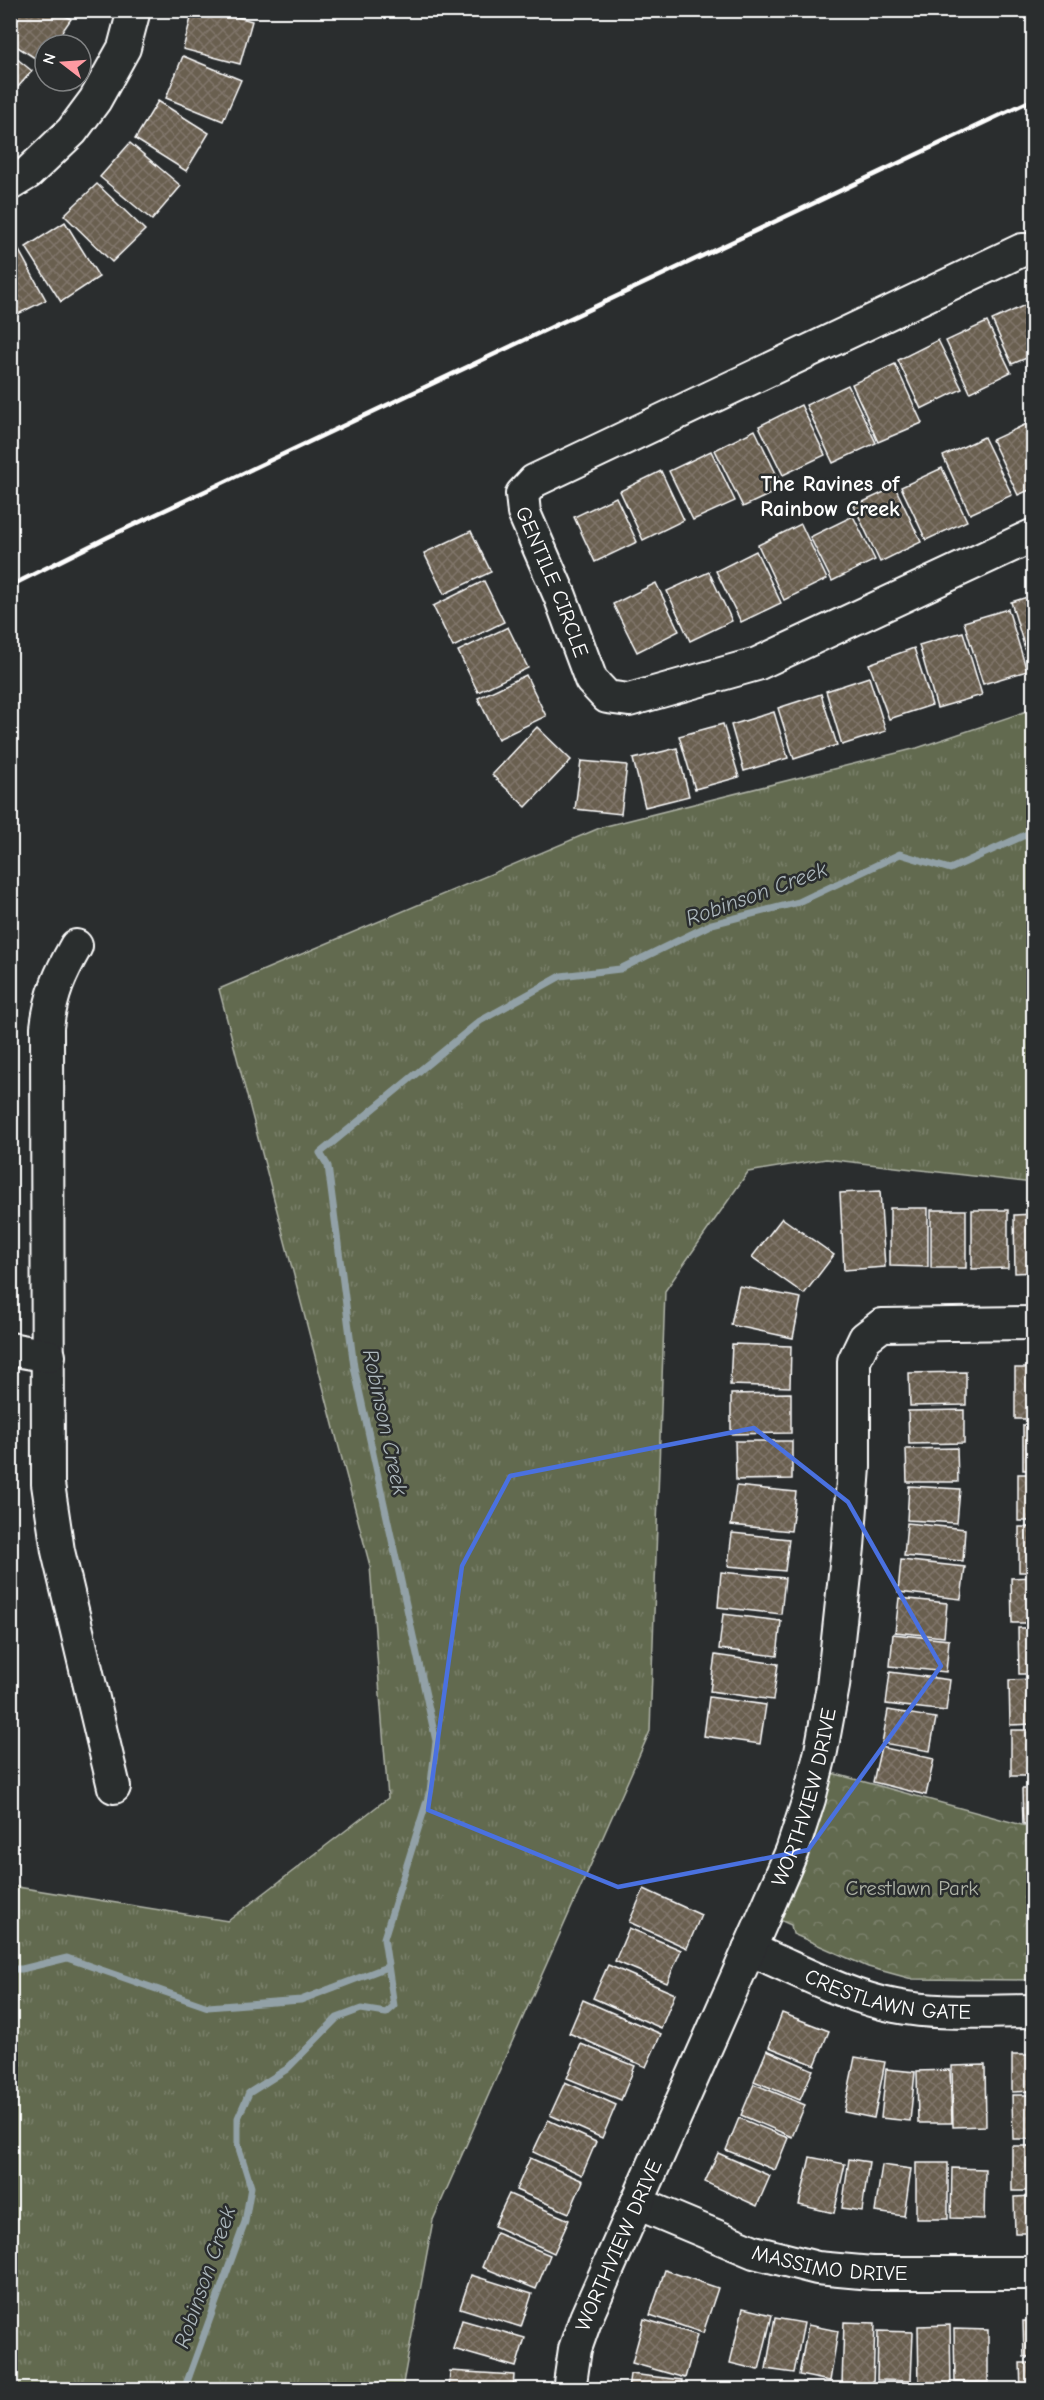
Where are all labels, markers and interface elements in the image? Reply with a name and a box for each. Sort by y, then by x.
north arrow [33,33,93,93]
text: N [39,51,60,67]
district label: The Ravines of Rainbow Creek [760,471,900,522]
street label: GENTILE CIRCLE [511,503,593,660]
water label: Robinson Creek [682,856,831,932]
water label: Robinson Creek [357,1347,413,1498]
street label: WORTHVIEW DRIVE [766,1706,841,1890]
park label: Crestlawn Park [846,1876,978,1900]
street label: CRESTLAWN GATE [801,1964,971,2024]
street label: WORTHVIEW DRIVE [570,2156,667,2334]
water label: Robinson Creek [168,2203,241,2352]
street label: MASSIMO DRIVE [750,2240,908,2285]

